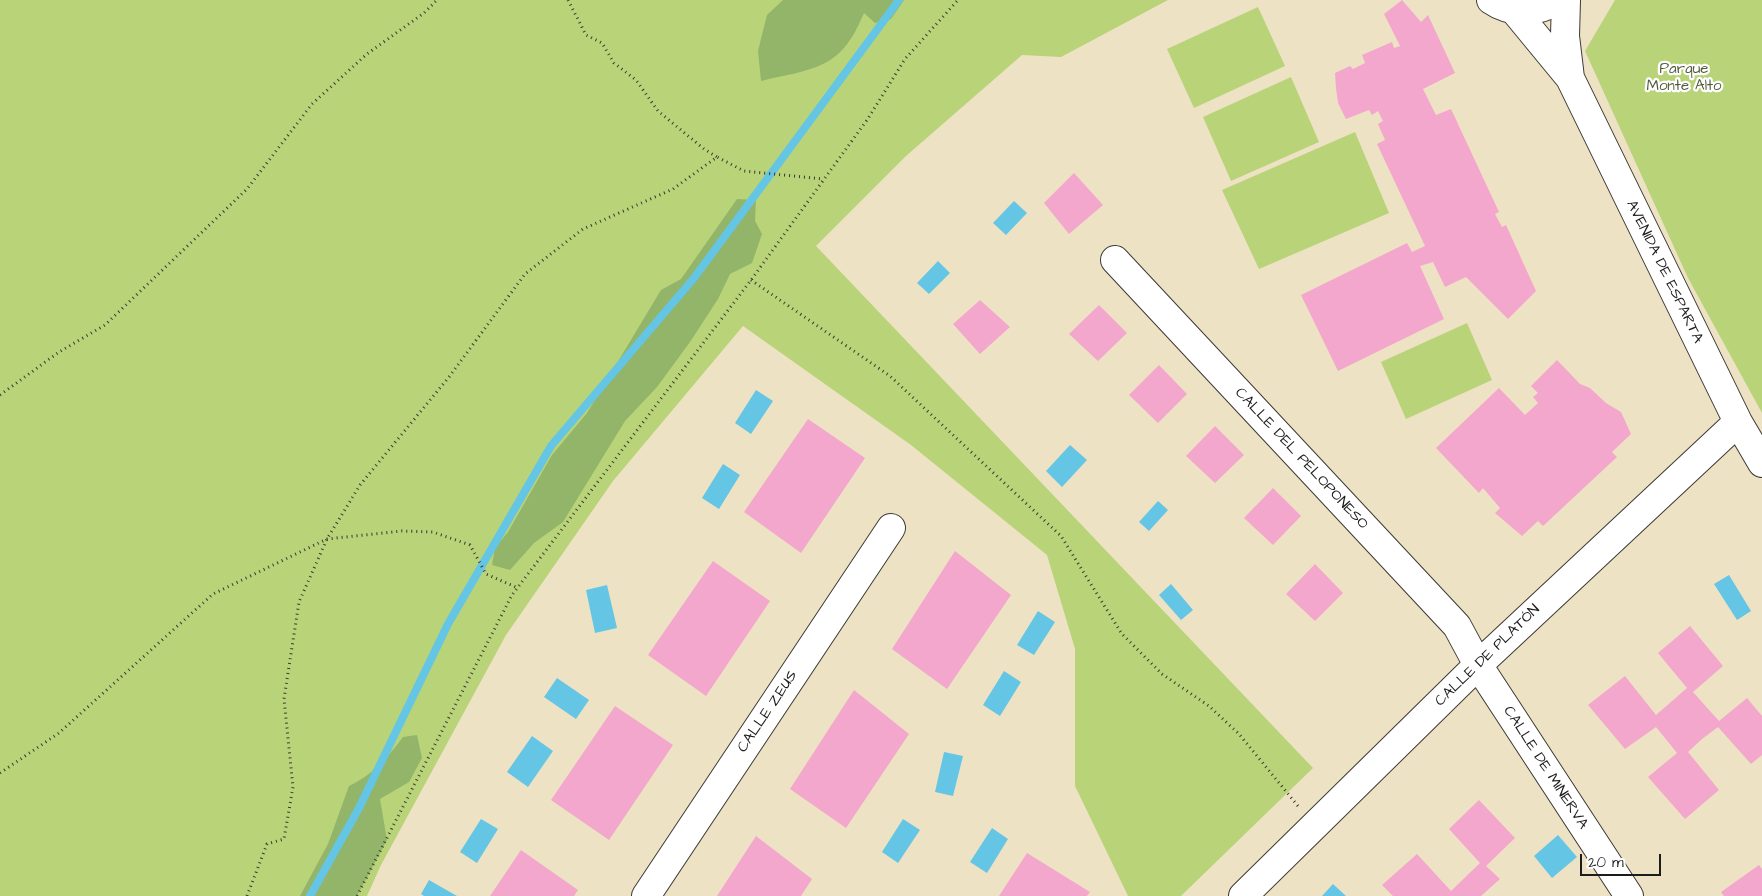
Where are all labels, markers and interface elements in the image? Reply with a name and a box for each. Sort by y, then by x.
park label: Parque Monte Alto [1646,61,1722,96]
street label: AVENIDA DE ESPARTA [1622,198,1706,346]
street label: CALLE DEL PELOPONESO [1231,384,1371,534]
street label: CALLE DE PLATÓN [1432,601,1544,711]
street label: CALLE ZEUS [734,668,802,756]
street label: CALLE DE MINERVA [1498,703,1592,833]
scale bar [1582,844,1663,876]
text: 20 m [1588,852,1624,873]

